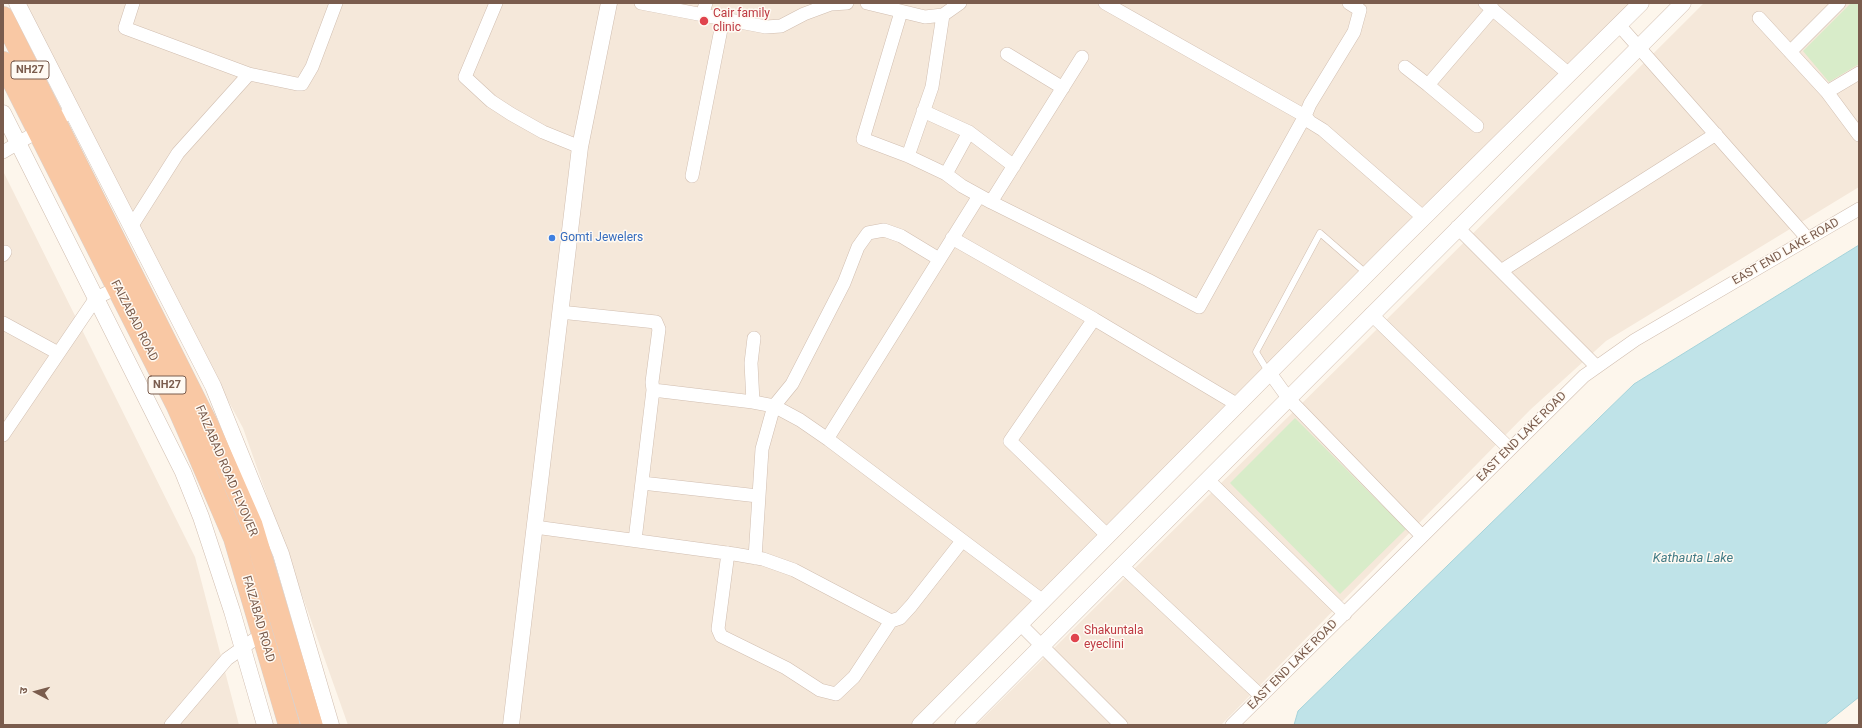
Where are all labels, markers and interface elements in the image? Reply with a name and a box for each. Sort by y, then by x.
place label: Cair family clinic [713,7,770,35]
marker: Cair family clinic [698,15,710,27]
road number: NH27 [11,61,49,79]
street label: EAST END LAKE ROAD [1730,215,1842,289]
place label: Gomti Jewelers [560,231,643,245]
marker: Gomti Jewelers [547,233,557,243]
street label: FAIZABAD ROAD [107,278,161,364]
road number: NH27 [148,376,186,394]
street label: EAST END LAKE ROAD [1474,389,1570,485]
street label: FAIZABAD ROAD FLYOVER [192,403,260,539]
water label: Kathauta Lake [1653,551,1733,567]
street label: FAIZABAD ROAD [239,574,277,664]
street label: EAST END LAKE ROAD [1245,617,1341,713]
place label: Shakuntala eyeclini [1084,624,1143,652]
marker: Shakuntala eyeclini [1069,632,1081,644]
north arrow [16,672,56,712]
text: उ [17,687,30,695]

